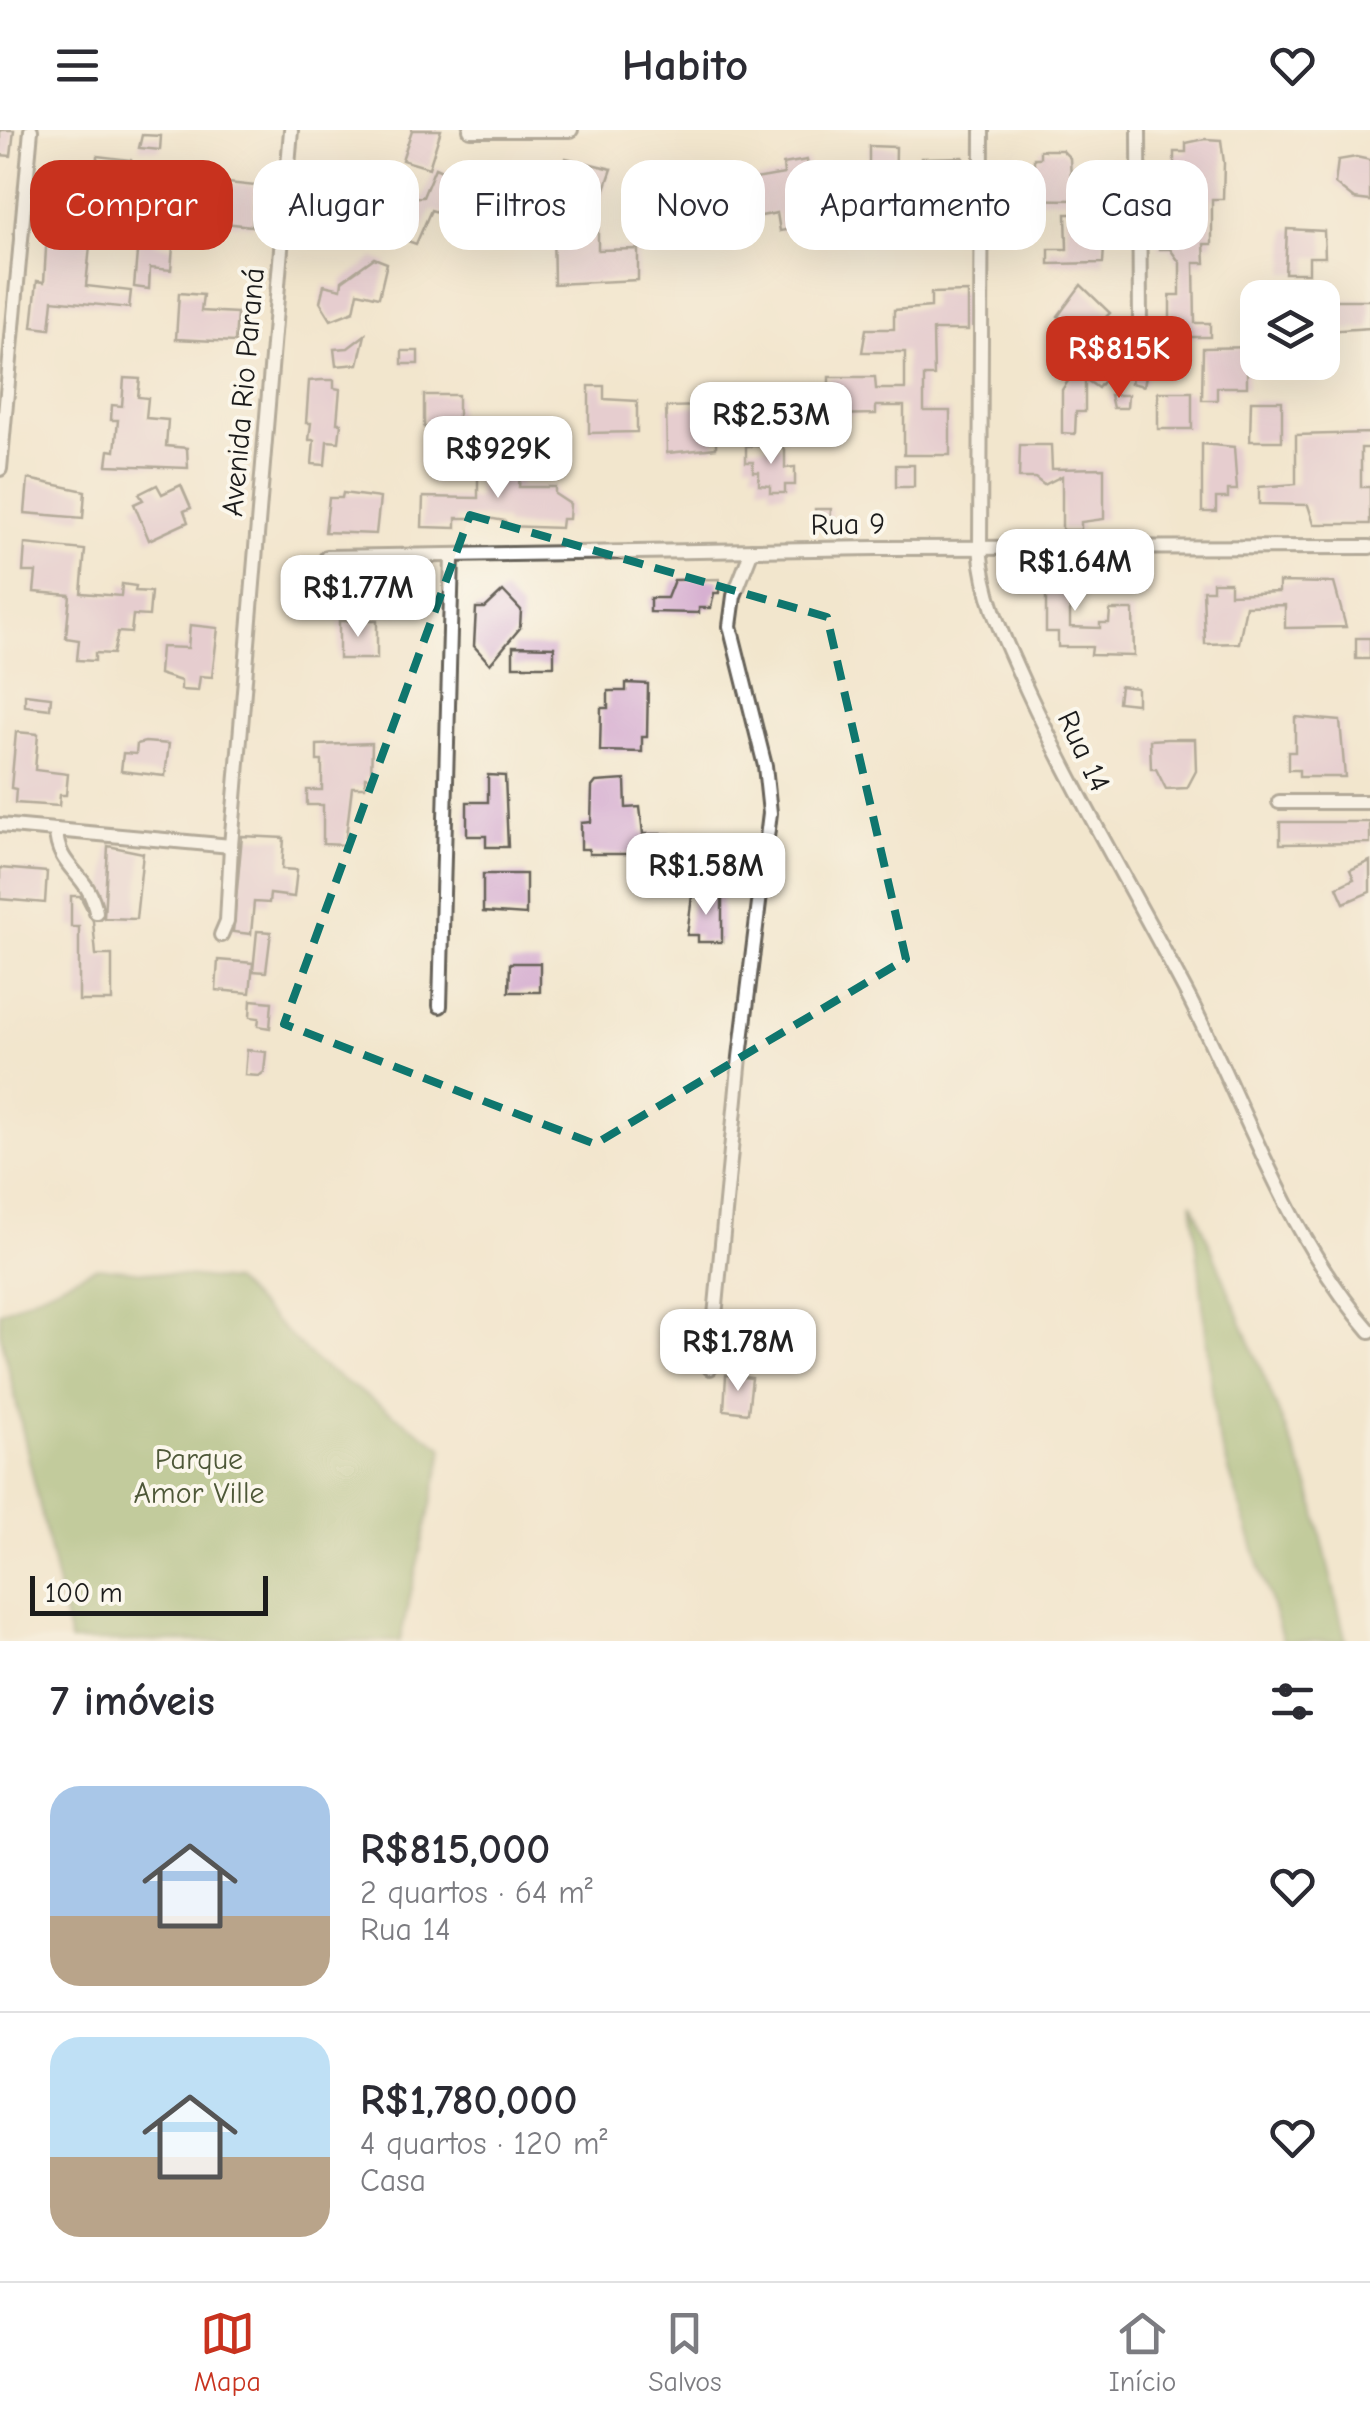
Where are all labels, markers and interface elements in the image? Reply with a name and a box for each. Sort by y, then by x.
icon: menu [50,38,105,93]
icon: heart [1265,38,1320,93]
text: Habito [622,39,748,91]
chip: Comprar [30,160,233,250]
chip: Alugar [253,160,419,250]
chip: Filtros [439,160,601,250]
chip: Novo [621,160,765,250]
chip: Apartamento [785,160,1046,250]
chip: Casa [1066,160,1208,250]
street label: Avenida Rio Paraná [215,266,272,518]
map controls [1240,280,1340,380]
button: layers [1240,280,1340,380]
pin: R$815K [1038,316,1200,401]
text: R$815K [1068,330,1170,367]
pin: R$2.53M [679,382,863,467]
text: R$2.53M [712,396,830,433]
pin: R$929K [417,416,579,501]
text: R$929K [445,430,551,467]
street label: Rua 9 [810,506,886,543]
pin: R$1.64M [983,529,1167,614]
text: R$1.64M [1018,543,1132,580]
pin: R$1.77M [266,555,450,640]
text: R$1.77M [303,569,413,606]
street label: Rua 14 [1050,705,1117,797]
pin: R$1.58M [614,833,798,918]
text: R$1.58M [648,847,764,884]
pin: R$1.78M [646,1309,830,1394]
text: R$1.78M [682,1323,794,1360]
park label: Parque Amor Ville [133,1442,265,1511]
scale bar [30,1571,268,1616]
text: 100 m [45,1577,123,1609]
icon: filters [1265,1674,1320,1729]
text: 7 imóveis [50,1677,215,1726]
text: R$815,000 [360,1825,550,1874]
icon: home [130,1826,250,1946]
icon: heart [1265,1859,1320,1914]
text: 2 quartos · 64 m² [360,1874,593,1911]
text: Rua 14 [360,1911,451,1948]
text: R$1,780,000 [360,2076,578,2125]
icon: home [130,2077,250,2197]
icon: heart [1265,2110,1320,2165]
text: 4 quartos · 120 m² [360,2125,608,2162]
text: Casa [360,2162,426,2199]
tab: Mapa [194,2306,261,2398]
tab: Salvos [648,2306,722,2398]
tab: Início [1109,2306,1176,2398]

